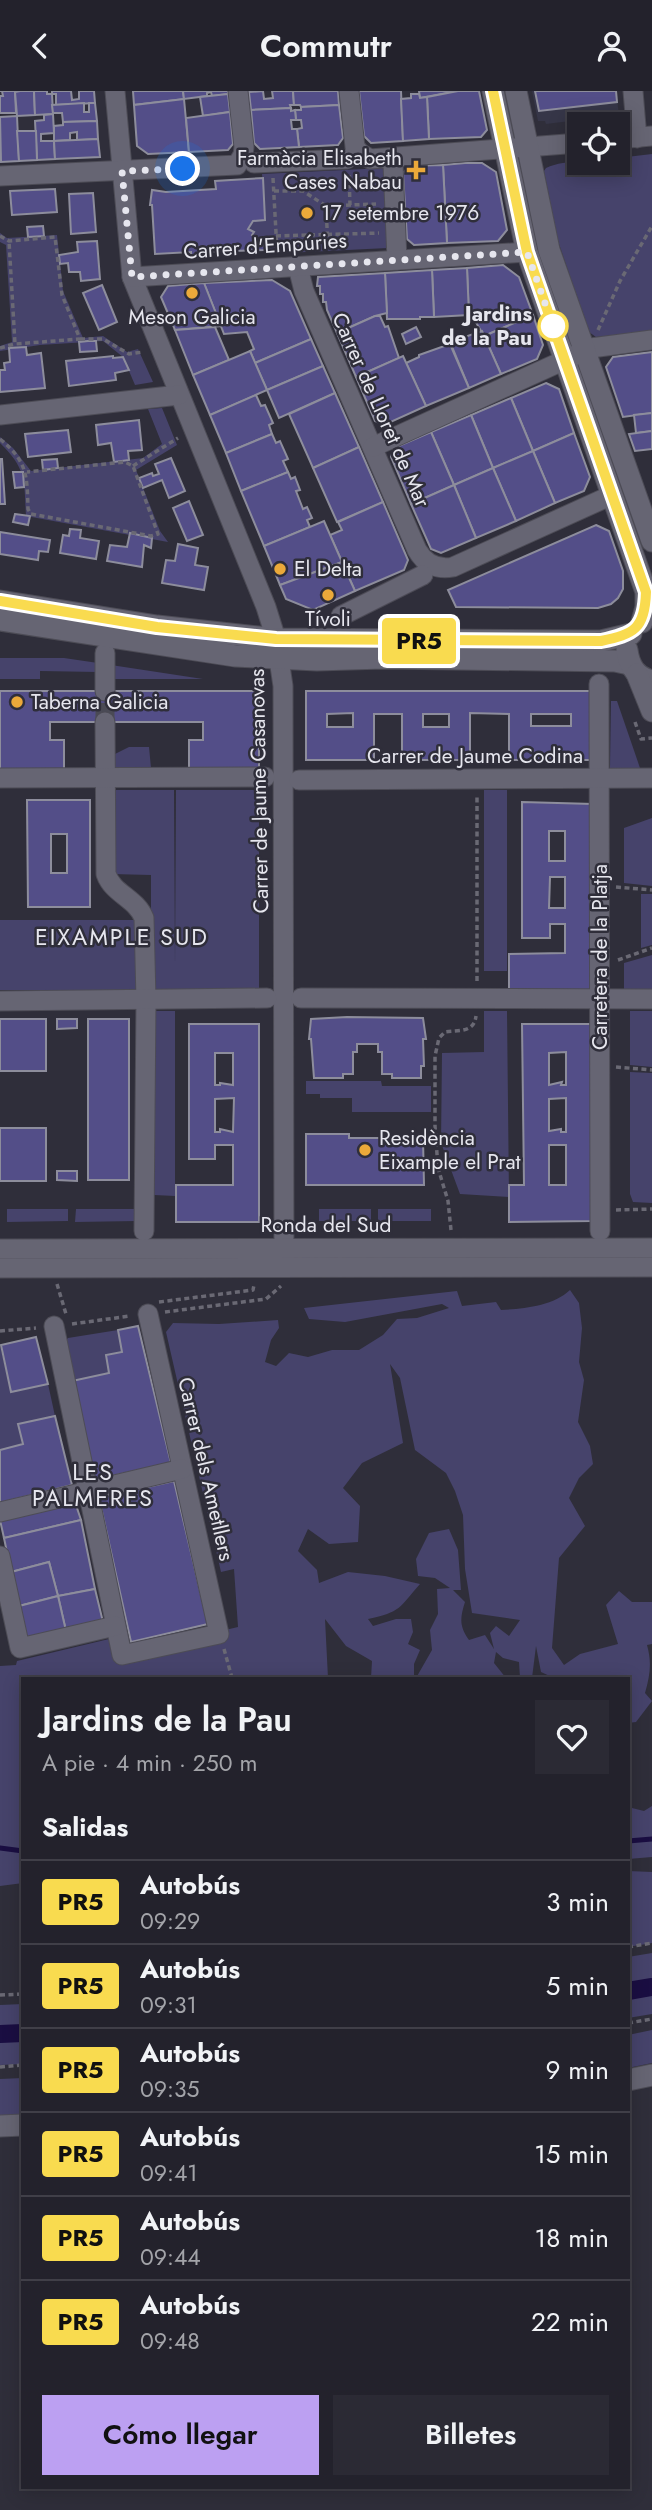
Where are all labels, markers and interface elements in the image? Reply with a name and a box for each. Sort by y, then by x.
text: Commutr [260,23,392,69]
icon: back [21,27,59,65]
icon: person [593,27,631,65]
map controls [567,112,630,175]
button: locate [567,112,630,175]
place label: Farmàcia Elisabeth Cases Nabau [237,143,402,197]
your location [165,151,200,186]
marker: Farmàcia Elisabeth Cases Nabau [408,162,424,178]
place label: 17 setembre 1976 [321,198,479,228]
marker: 17 setembre 1976 [299,205,315,221]
street label: Carrer d'Empúries [182,225,348,267]
marker: Meson Galicia [184,285,200,301]
place label: Jardins de la Pau [442,299,532,353]
place label: Meson Galicia [128,302,256,332]
street label: Carrer de Lloret de Mar [325,308,438,513]
marker: Jardins de la Pau [538,311,568,341]
place label: El Delta [294,554,362,584]
marker: El Delta [272,561,288,577]
marker: Tívoli [320,587,336,603]
place label: Tívoli [305,604,351,634]
line badge: PR5 [379,618,459,664]
text: PR5 [396,623,442,658]
street label: Carrer de Jaume Casanovas [242,668,276,914]
place label: Taberna Galicia [31,687,168,717]
marker: Taberna Galicia [9,694,25,710]
street label: Carrer de Jaume Codina [367,741,583,771]
street label: Carretera de la Platja [585,864,615,1050]
district label: EIXAMPLE SUD [35,920,209,954]
place label: Residència Eixample el Prat [379,1123,521,1177]
marker: Residència Eixample el Prat [357,1142,373,1158]
street label: Ronda del Sud [260,1210,392,1240]
street label: Carrer dels Ametllers [170,1374,242,1564]
district label: LES PALMERES [32,1455,154,1515]
text: Jardins de la Pau [42,1696,292,1743]
button: heart [535,1700,609,1774]
text: A pie · 4 min · 250 m [42,1746,257,1780]
text: Salidas [42,1808,128,1846]
text: Autobús [140,1866,240,1904]
text: 3 min [546,1883,609,1921]
text: PR5 [58,1884,103,1919]
text: 09:29 [140,1904,200,1938]
text: Autobús [140,1950,240,1988]
text: 5 min [546,1967,609,2005]
text: PR5 [58,1968,103,2003]
text: 09:31 [140,1988,197,2022]
text: Autobús [140,2034,240,2072]
text: 9 min [546,2051,609,2089]
text: PR5 [58,2052,103,2087]
text: 09:35 [140,2072,199,2106]
text: Autobús [140,2118,240,2156]
text: 15 min [534,2135,609,2173]
text: PR5 [58,2136,103,2171]
text: 09:41 [140,2156,198,2190]
text: Autobús [140,2202,240,2240]
text: 18 min [535,2219,609,2257]
text: PR5 [58,2220,103,2255]
text: 09:44 [140,2240,201,2274]
text: Autobús [140,2286,240,2324]
text: 22 min [531,2303,609,2341]
text: PR5 [58,2304,103,2339]
text: 09:48 [140,2324,200,2358]
button: Cómo llegar [42,2395,319,2475]
button: Billetes [333,2395,609,2475]

